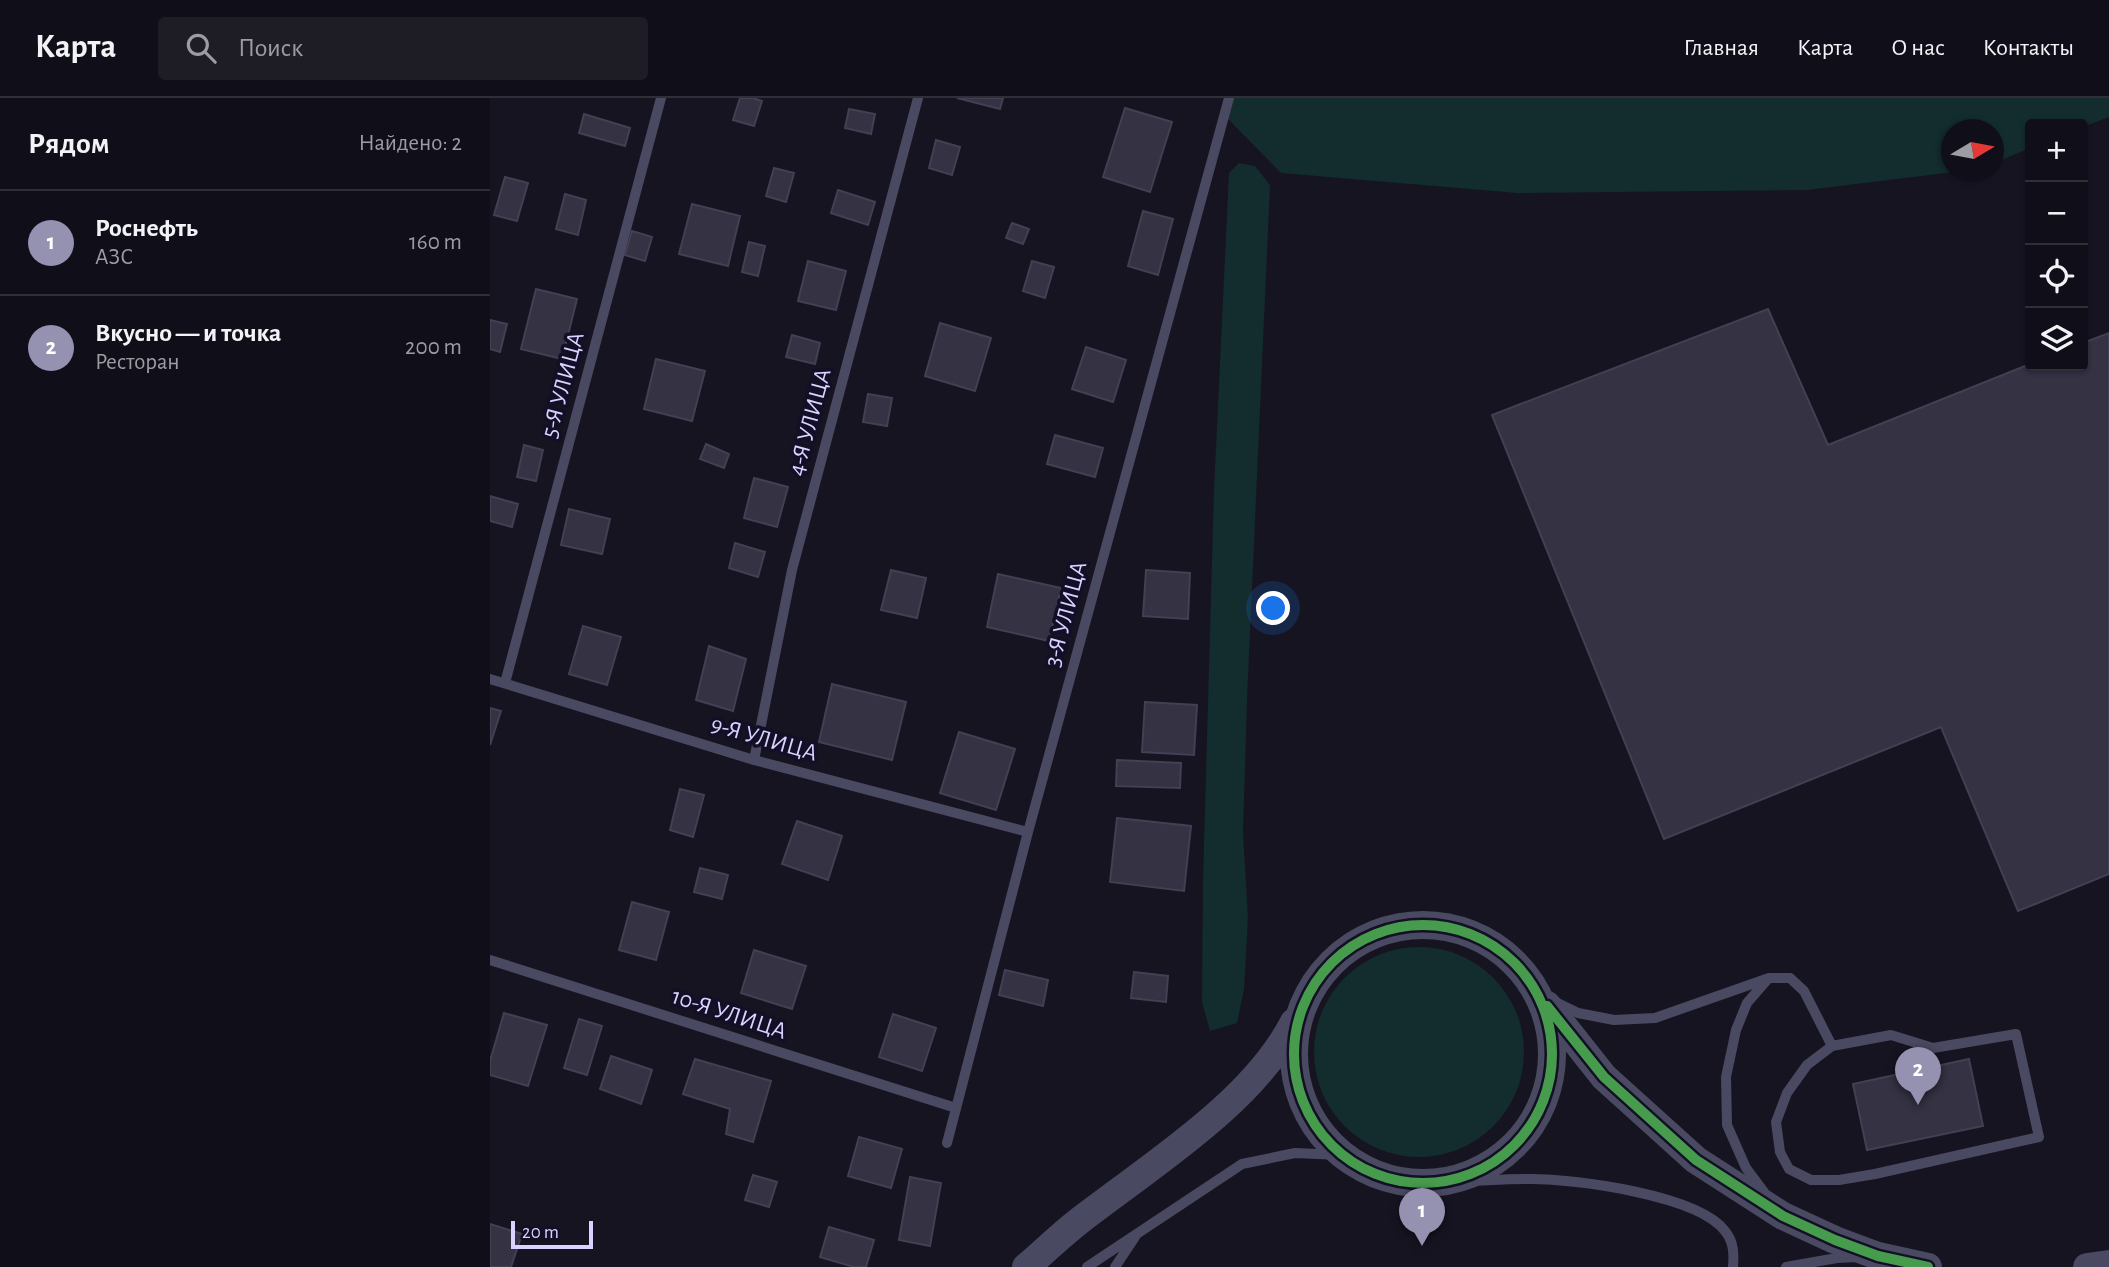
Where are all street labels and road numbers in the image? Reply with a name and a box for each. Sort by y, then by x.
street label: 5-Я УЛИЦА [537,330,589,440]
street label: 4-Я УЛИЦА [784,366,836,478]
street label: 3-Я УЛИЦА [1040,559,1092,669]
street label: 9-Я УЛИЦА [708,712,820,766]
street label: 10-Я УЛИЦА [669,984,789,1044]

